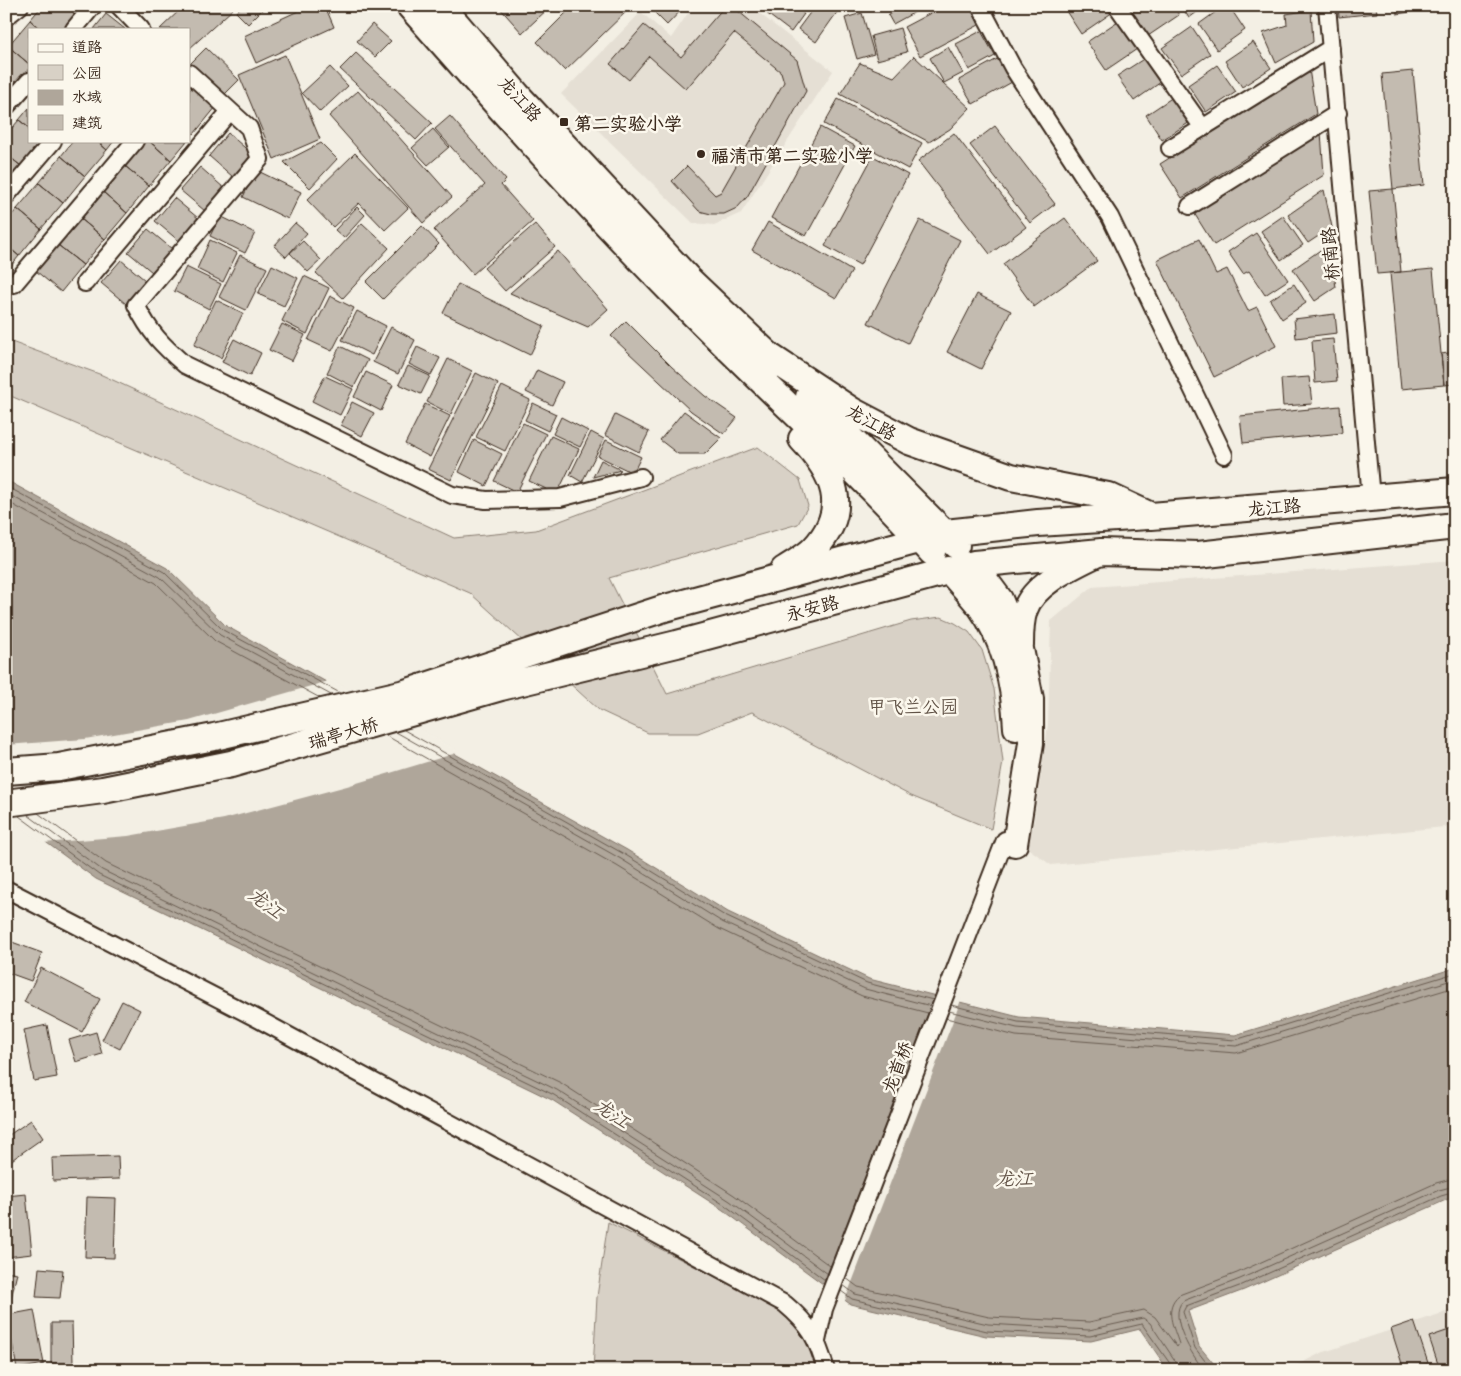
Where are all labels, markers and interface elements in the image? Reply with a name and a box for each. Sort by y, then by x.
legend [28,28,190,142]
text: 道路 [72,34,102,57]
text: 公园 [72,60,102,83]
street label: 龙江路 [493,69,549,127]
text: 水域 [72,84,102,107]
place label: 第二实验小学 [574,109,682,136]
text: 建筑 [72,110,102,133]
marker: 第二实验小学 [558,116,570,128]
place label: 福清市第二实验小学 [711,141,873,168]
marker: 福清市第二实验小学 [695,148,707,160]
street label: 桥南路 [1313,226,1345,282]
street label: 龙江路 [842,396,902,446]
street label: 龙江路 [1246,490,1302,522]
street label: 永安路 [782,587,842,627]
park label: 甲飞兰公园 [868,692,958,719]
street label: 瑞亭大桥 [305,709,381,755]
water label: 龙江 [243,879,291,925]
street label: 龙首桥 [874,1037,918,1097]
water label: 龙江 [589,1090,637,1135]
water label: 龙江 [995,1163,1034,1191]

